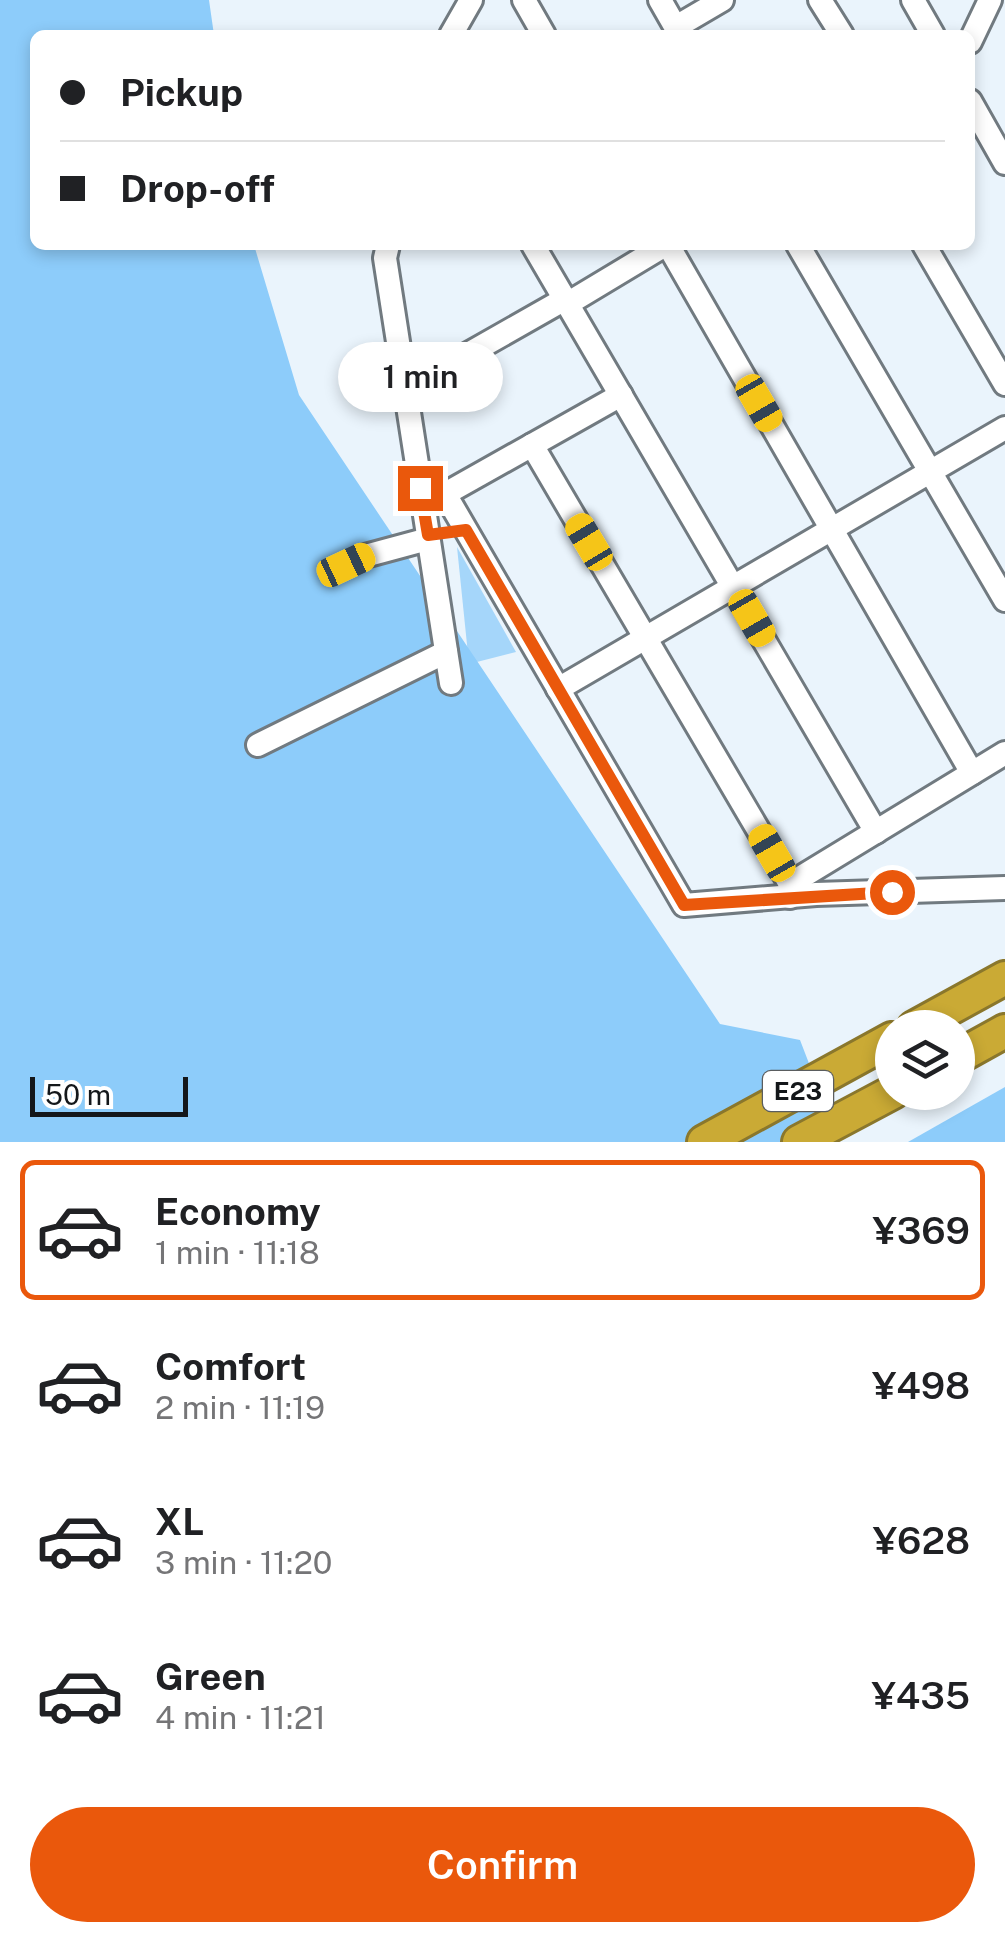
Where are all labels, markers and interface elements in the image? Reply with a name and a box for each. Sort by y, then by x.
text: Pickup [120,70,243,115]
text: Drop-off [120,166,275,211]
callout: 1 min [338,343,502,413]
text: 1 min [382,358,459,395]
car [731,370,787,436]
route end [398,466,443,511]
car [561,509,617,575]
car [312,539,380,591]
car [724,585,780,651]
car [744,820,800,886]
route start [870,870,915,915]
map controls [875,1010,975,1110]
button: layers [875,1010,975,1110]
road number: E23 [763,1071,833,1111]
scale bar [30,1072,188,1116]
text: 50 m [45,1078,111,1111]
icon: car [35,1185,125,1275]
text: Economy [155,1189,321,1234]
text: ¥369 [873,1208,970,1253]
text: 1 min · 11:18 [155,1234,320,1271]
icon: car [35,1340,125,1430]
text: Comfort [155,1344,306,1389]
text: ¥498 [872,1363,970,1408]
text: 2 min · 11:19 [155,1389,325,1426]
icon: car [35,1495,125,1585]
text: XL [155,1499,204,1544]
text: ¥628 [873,1518,970,1563]
text: 3 min · 11:20 [155,1544,332,1581]
icon: car [35,1650,125,1740]
text: Green [155,1654,266,1699]
text: ¥435 [872,1673,970,1718]
text: 4 min · 11:21 [155,1699,326,1736]
button: Confirm [30,1807,975,1922]

